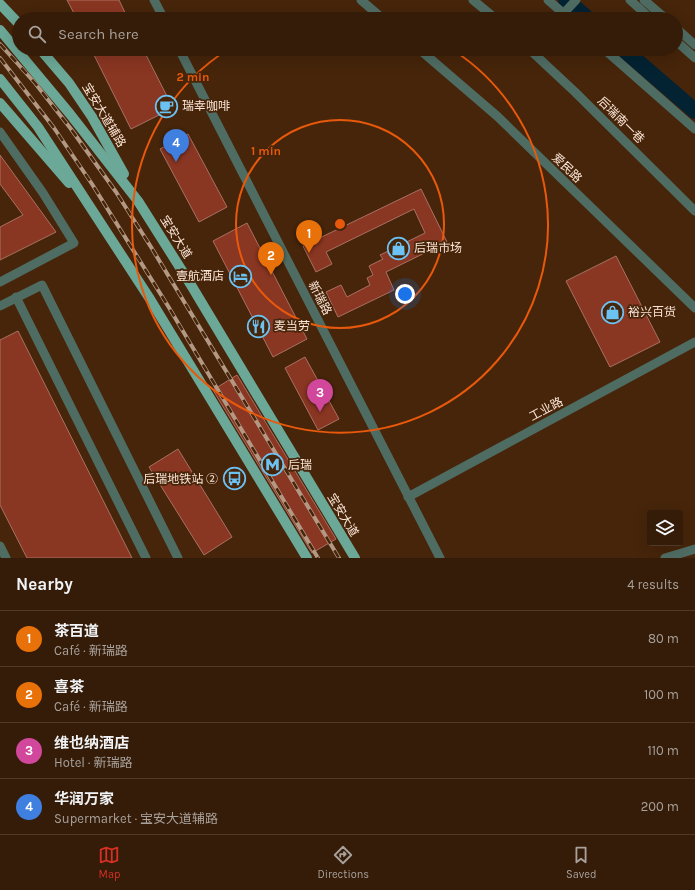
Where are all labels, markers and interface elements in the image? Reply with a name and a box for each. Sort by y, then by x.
search box [12,12,683,56]
icon: search [26,23,48,45]
text: Search here [58,25,139,43]
text: 2 min [176,70,210,84]
street label: 宝安大道辅路 [79,81,129,149]
cafe icon: 瑞幸咖啡 [154,93,180,119]
street label: 后瑞南一巷 [595,94,647,146]
place label: 瑞幸咖啡 [182,99,230,113]
pin: 4 [163,129,189,162]
text: 1 min [251,144,281,158]
street label: 爱民路 [549,150,585,186]
street label: 宝安大道 [157,213,195,261]
centre of rings [333,217,347,231]
pin: 1 [296,220,322,253]
shop icon: 后瑞市场 [386,235,412,261]
place label: 后瑞市场 [414,241,462,255]
pin: 2 [258,242,284,275]
hotel icon: 壹航酒店 [227,263,253,289]
place label: 壹航酒店 [176,269,224,283]
street label: 新瑞路 [306,279,334,317]
your location [395,284,415,304]
shop icon: 裕兴百货 [600,299,626,325]
place label: 裕兴百货 [628,305,676,319]
restaurant icon: 麦当劳 [246,313,272,339]
place label: 麦当劳 [274,319,310,333]
pin: 3 [307,379,333,412]
street label: 工业路 [527,394,565,424]
metro station icon: 后瑞 [260,452,286,478]
place label: 后瑞 [288,458,312,472]
bus stop icon: 后瑞地铁站 ② [221,466,247,492]
place label: 后瑞地铁站 ② [143,472,218,486]
street label: 宝安大道 [325,491,361,539]
map controls [647,510,683,546]
button: layers [647,510,683,546]
text: Nearby [16,574,73,594]
text: 4 results [627,577,679,592]
text: 茶百道 [54,622,99,640]
text: 1 [27,631,31,646]
text: 80 m [648,631,679,646]
text: Café · 新瑞路 [54,643,128,658]
text: 喜茶 [54,678,84,696]
text: 2 [25,687,33,702]
text: 100 m [644,687,679,702]
text: Café · 新瑞路 [54,699,128,714]
text: 维也纳酒店 [54,734,129,752]
text: 3 [25,743,33,758]
text: 110 m [647,743,679,758]
text: Hotel · 新瑞路 [54,755,133,770]
text: 华润万家 [54,790,114,808]
text: 4 [25,799,33,814]
text: 200 m [641,799,679,814]
text: Supermarket · 宝安大道辅路 [54,811,218,826]
tab: Map [98,844,120,881]
tab: Directions [317,844,369,881]
tab: Saved [566,844,597,881]

